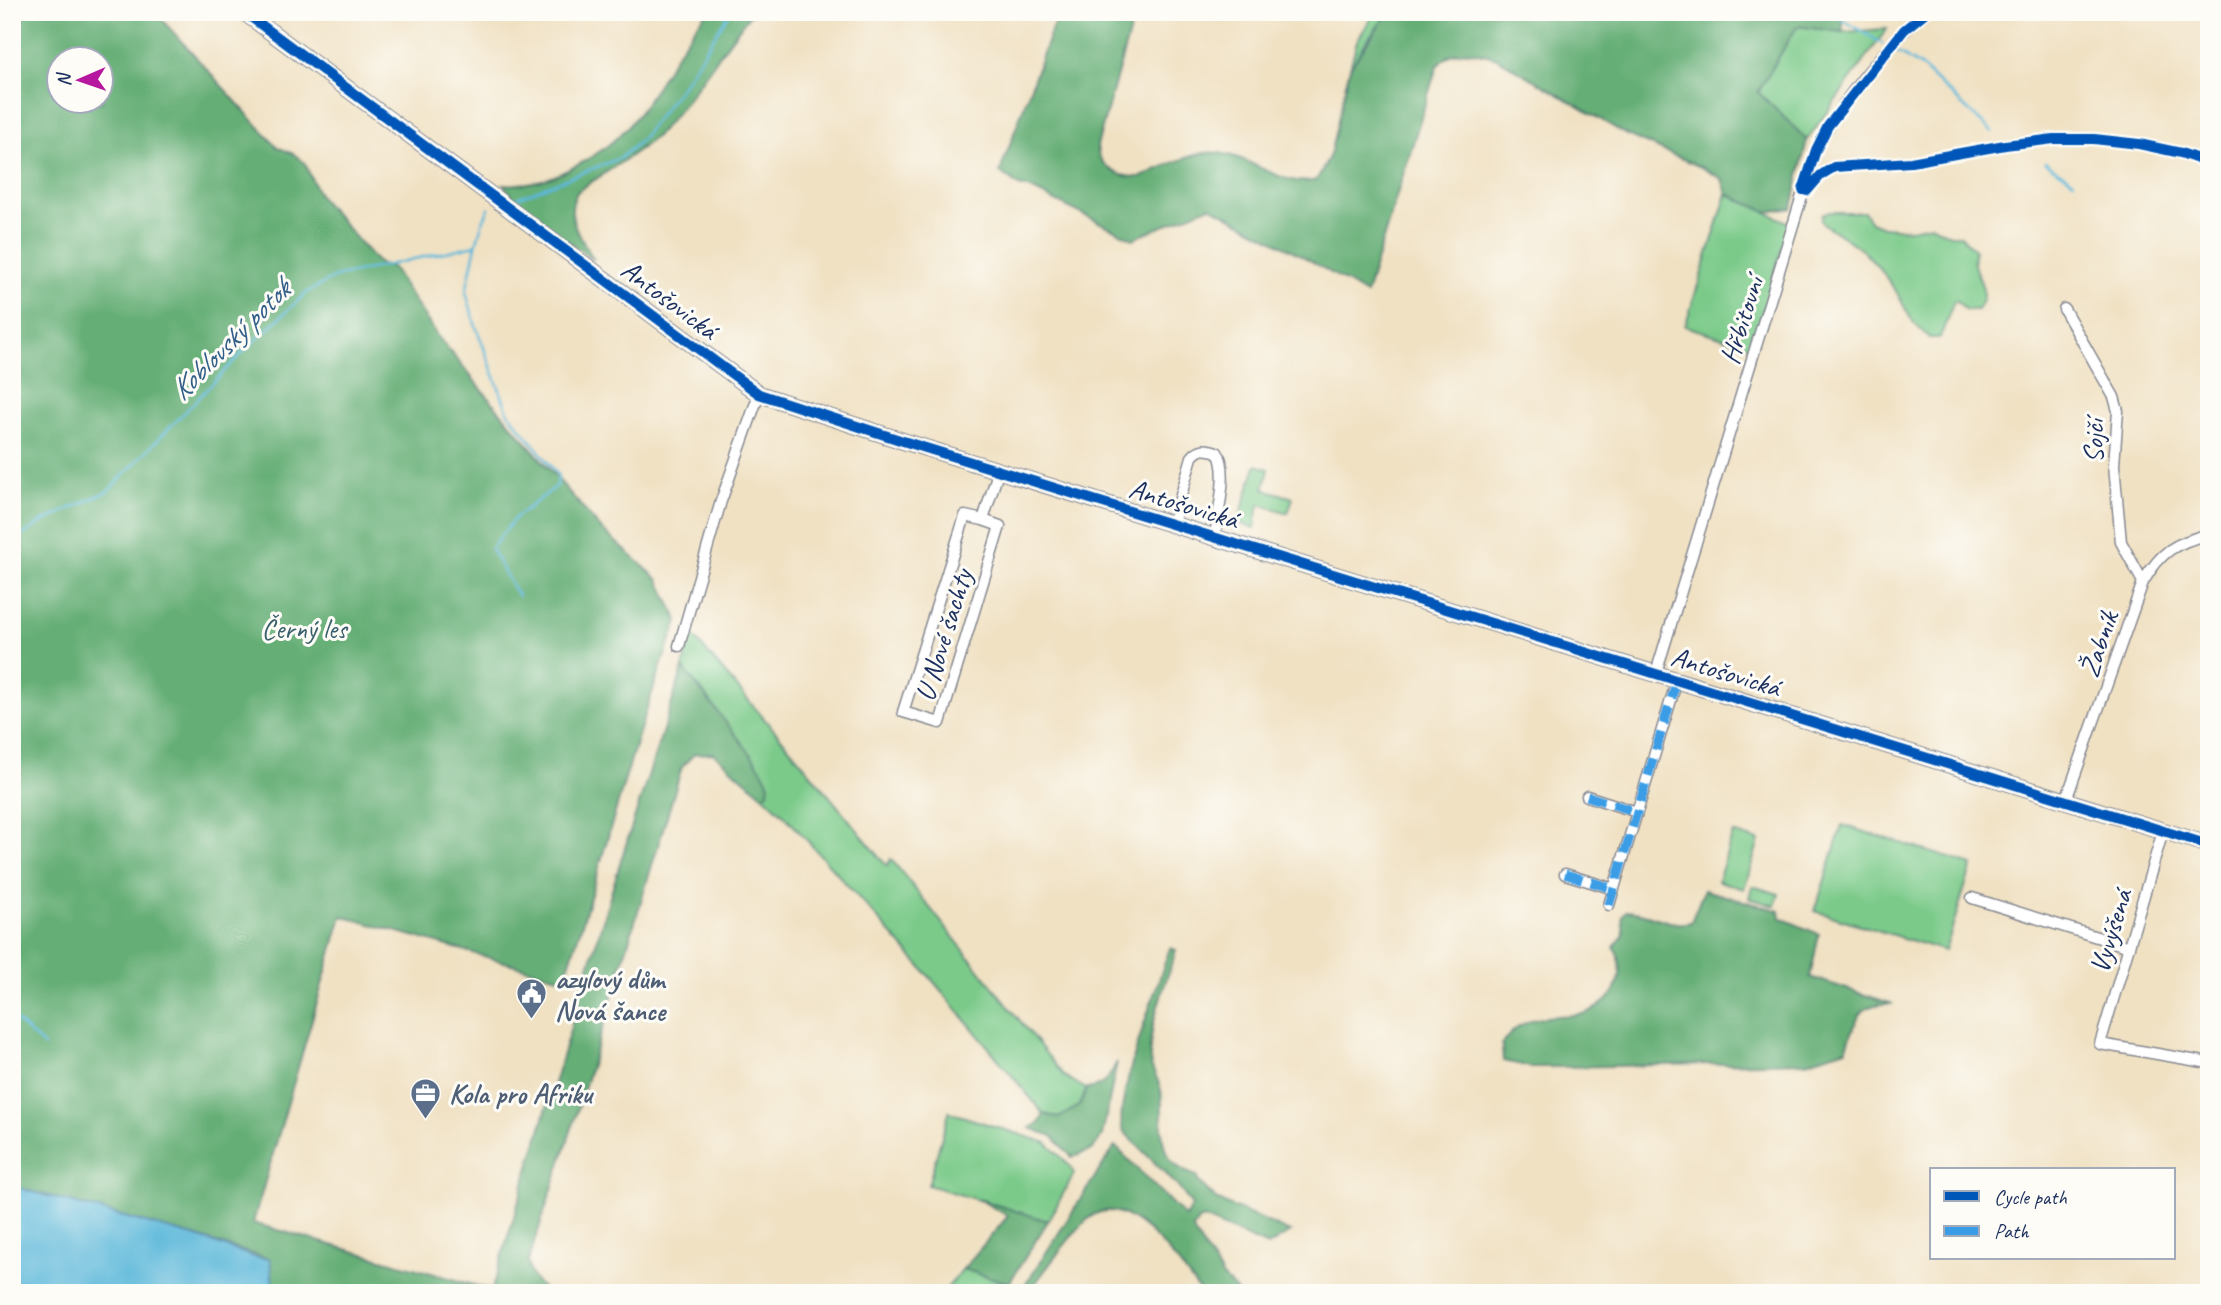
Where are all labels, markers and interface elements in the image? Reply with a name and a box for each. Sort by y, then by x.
north arrow [46,46,116,116]
text: N [52,71,76,87]
street label: Antošovická [614,252,727,349]
street label: Hřbitovní [1712,267,1773,368]
water label: Koblovský potok [162,268,302,408]
street label: Sojčí [2076,413,2111,463]
street label: Antošovická [1125,470,1245,537]
street label: U Nové šachty [907,563,981,705]
street label: Žabník [2071,604,2127,682]
park label: Černý les [262,611,349,646]
street label: Antošovická [1667,638,1787,705]
street label: Vyvýšená [2081,882,2141,977]
place label: azylový dům Nová šance [555,961,668,1028]
public building icon: azylový dům Nová šance [515,977,549,1021]
office icon: Kola pro Afriku [409,1076,443,1120]
place label: Kola pro Afriku [449,1076,595,1111]
legend [1930,1168,2176,1260]
text: Cycle path [1994,1184,2067,1210]
text: Path [1994,1218,2030,1244]

